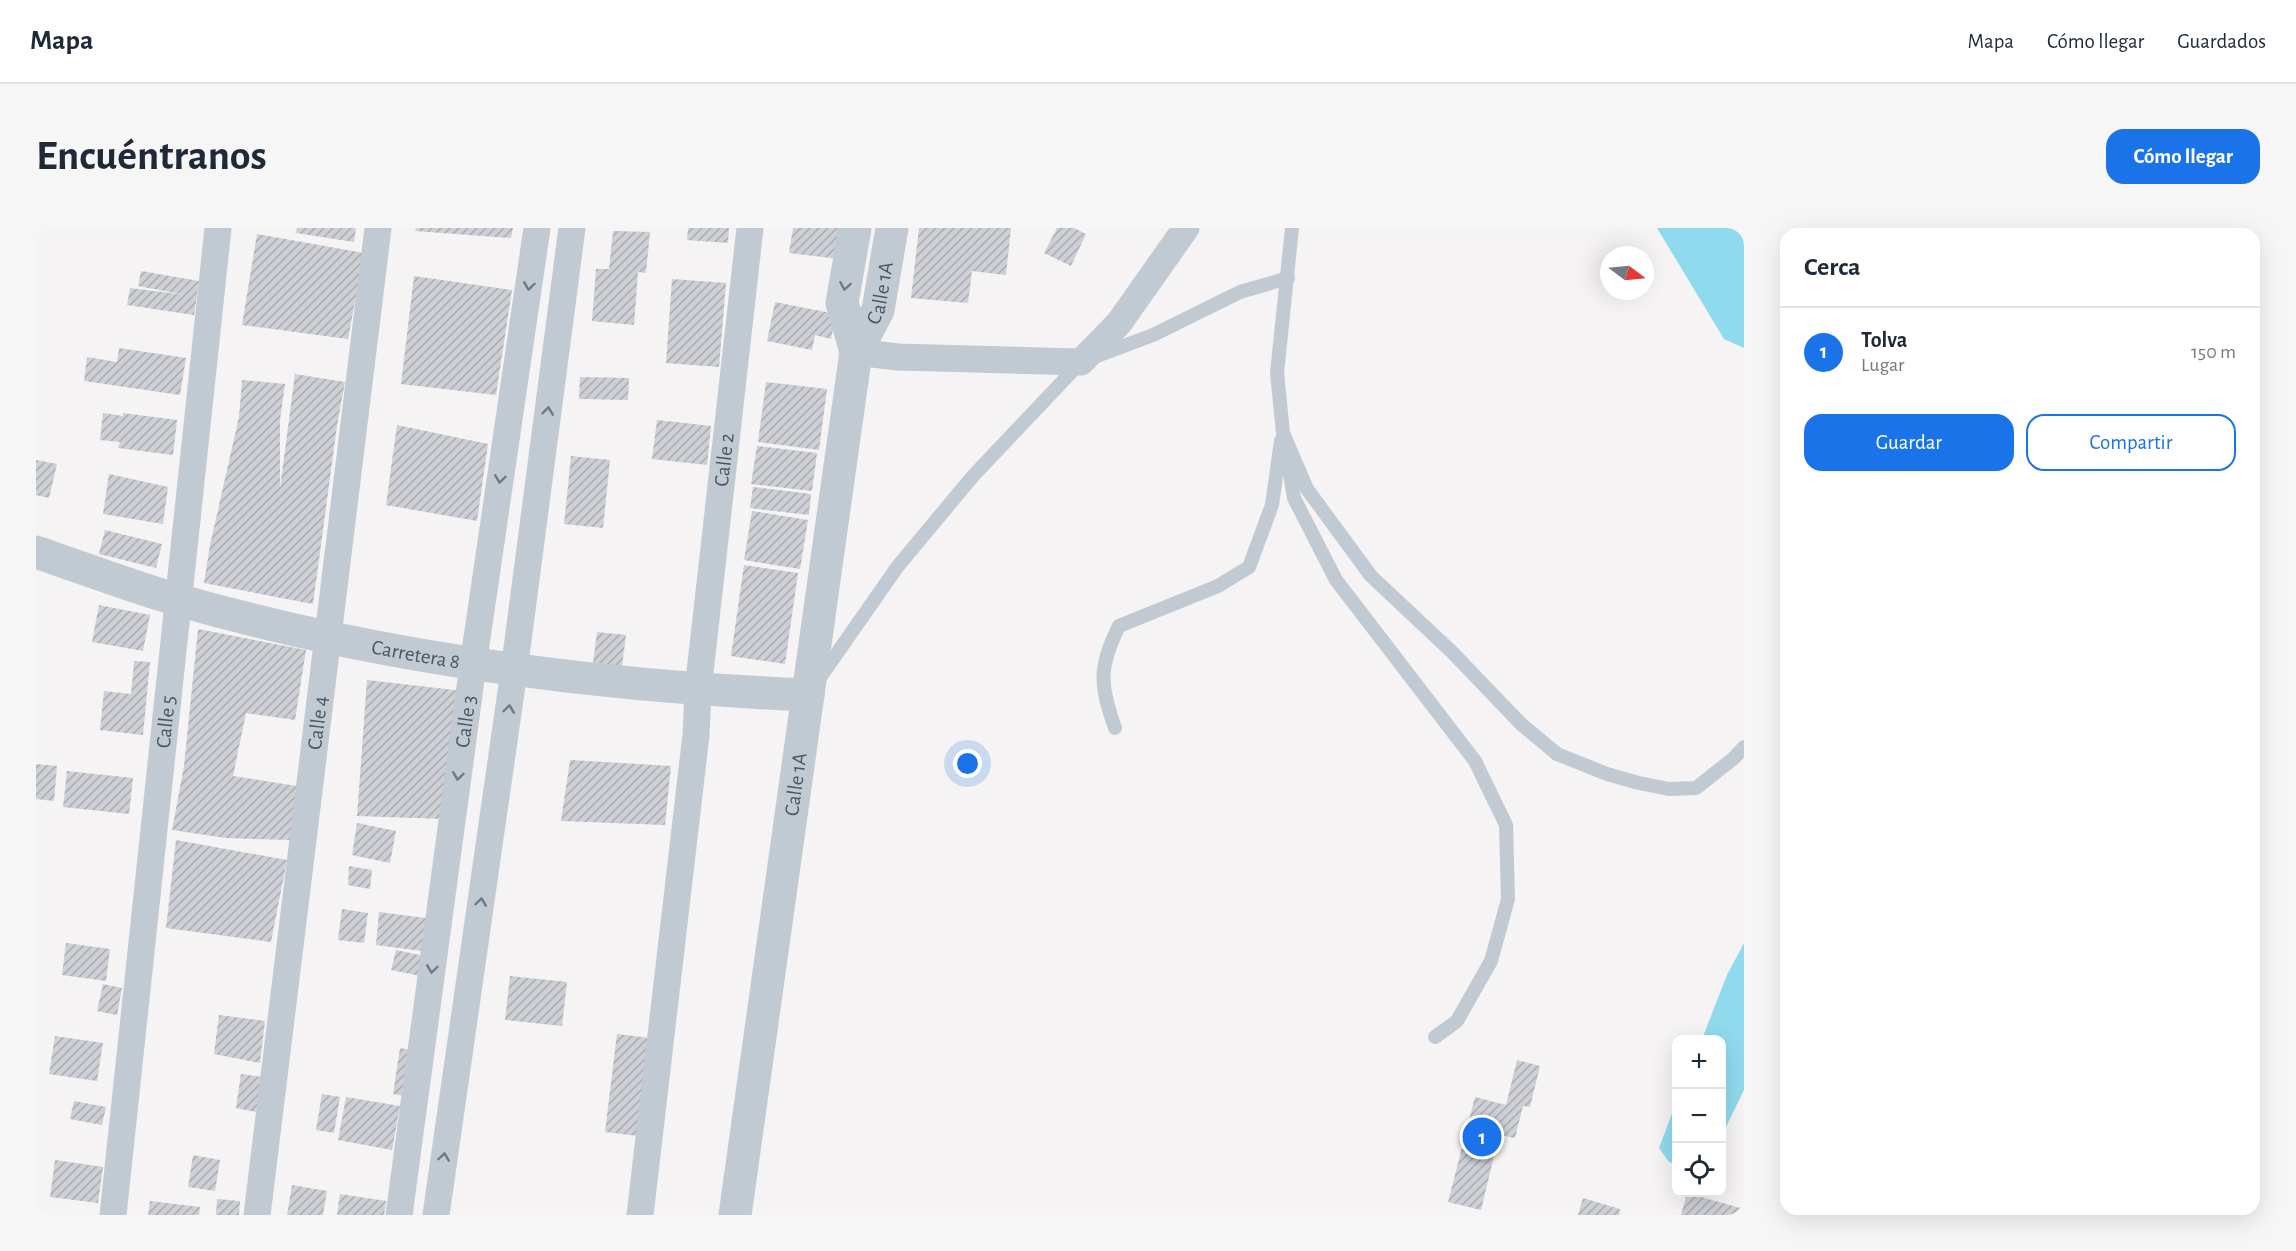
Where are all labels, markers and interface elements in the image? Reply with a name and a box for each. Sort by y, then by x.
text: Mapa [30,27,93,55]
text: Mapa [1968,31,2014,52]
text: Cómo llegar [2047,31,2144,52]
text: Guardados [2177,31,2266,52]
button: Cómo llegar [2106,129,2260,184]
text: Encuéntranos [36,135,267,177]
north arrow [1600,246,1654,300]
text: Cerca [1804,254,1861,280]
street label: Calle 1A [862,260,897,328]
one-way arrow [523,281,535,290]
one-way arrow [839,281,851,290]
text: Tolva [1861,329,1907,351]
text: 1 [1820,342,1827,362]
text: 150 m [2191,342,2236,362]
text: Lugar [1861,355,1904,375]
one-way arrow [542,407,554,416]
button: Guardar [1804,414,2014,471]
button: Compartir [2026,414,2236,471]
street label: Calle 2 [711,432,738,488]
one-way arrow [495,474,507,483]
street label: Carretera 8 [370,637,462,673]
street label: Calle 5 [153,694,179,749]
street label: Calle 3 [452,694,480,749]
street label: Calle 4 [304,695,332,751]
one-way arrow [502,704,514,713]
your location [953,749,982,778]
street label: Calle 1A [781,751,811,817]
one-way arrow [452,771,464,780]
one-way arrow [475,897,487,906]
one-way arrow [426,964,439,974]
map controls [1672,1035,1726,1197]
button: + [1672,1035,1726,1089]
button: − [1672,1089,1726,1143]
pin: 1 [1462,1114,1502,1160]
button: locate [1672,1143,1726,1197]
one-way arrow [438,1152,450,1162]

